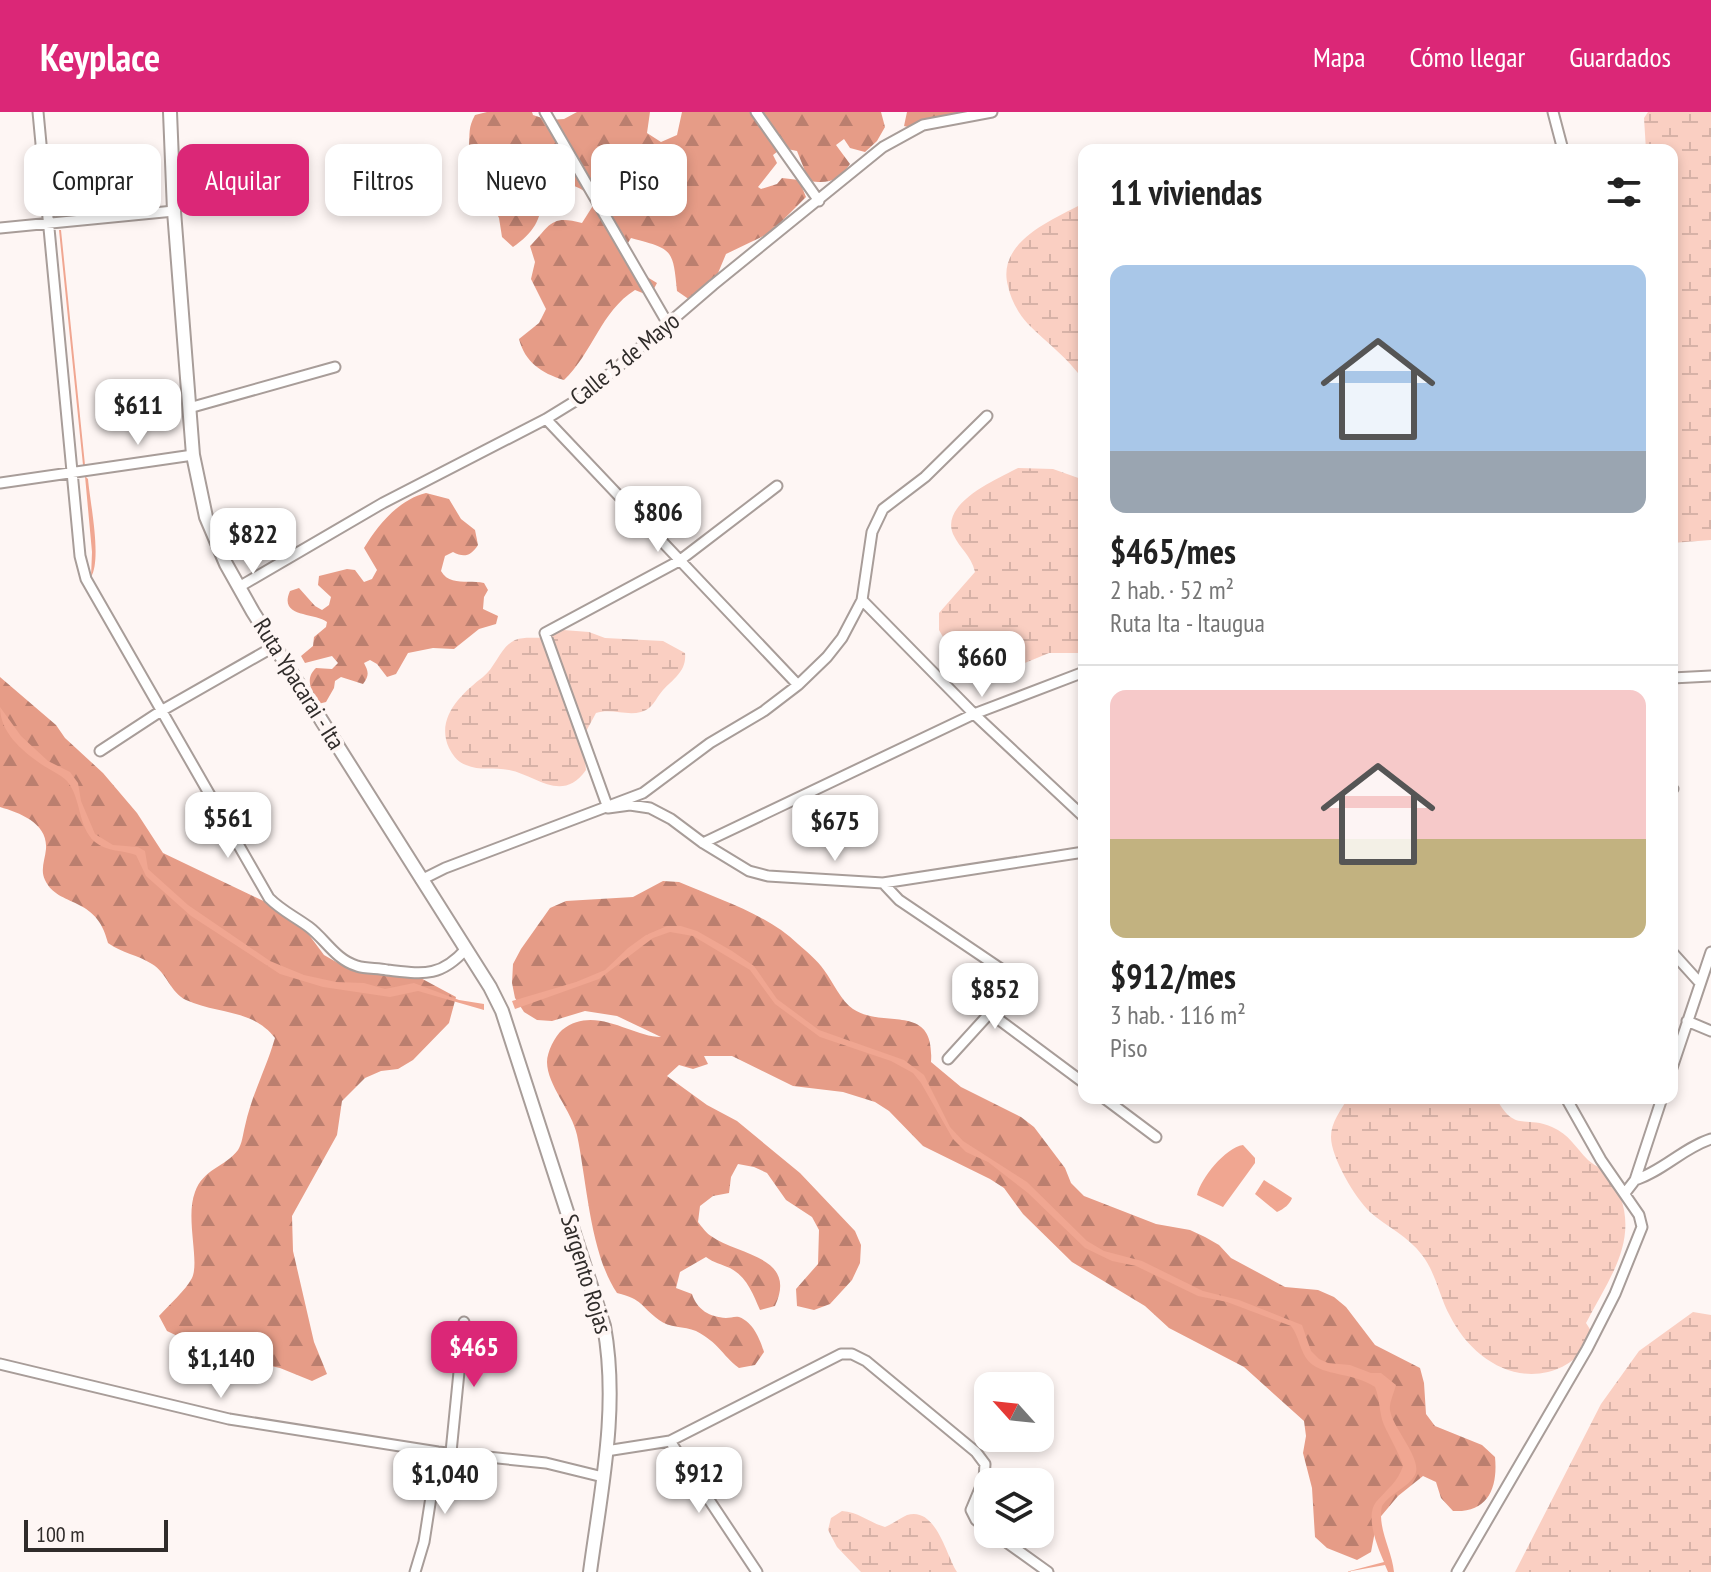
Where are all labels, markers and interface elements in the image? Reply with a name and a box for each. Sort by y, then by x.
text: Keyplace [40,32,160,81]
text: Mapa [1313,38,1365,75]
text: Cómo llegar [1409,38,1525,75]
text: Guardados [1569,38,1671,75]
chip: Comprar [24,144,161,216]
chip: Alquilar [177,144,309,216]
chip: Filtros [325,144,442,216]
chip: Nuevo [458,144,575,216]
chip: Piso [591,144,687,216]
text: 11 viviendas [1110,170,1262,214]
icon: filters [1602,170,1646,214]
street label: Calle 3 de Mayo [564,305,686,412]
icon: home [1306,317,1450,461]
pin: $611 [91,379,185,447]
text: $611 [113,388,163,421]
pin: $806 [611,486,705,554]
text: $806 [633,495,683,528]
pin: $822 [206,508,300,576]
text: $822 [228,517,278,550]
text: $465/mes [1110,529,1236,573]
text: 2 hab. · 52 m² [1110,573,1234,606]
text: Ruta Ita - Itaugua [1110,606,1265,639]
street label: Ruta Ypacarai - Ita [247,612,352,755]
pin: $660 [935,631,1029,699]
text: $660 [957,640,1007,673]
icon: home [1306,742,1450,886]
pin: $561 [181,792,275,860]
pin: $675 [788,795,882,863]
text: $561 [203,801,253,834]
text: $675 [810,804,860,837]
text: $912/mes [1110,954,1236,998]
pin: $852 [948,963,1042,1031]
text: $852 [970,972,1020,1005]
text: 3 hab. · 116 m² [1110,998,1246,1031]
text: Piso [1110,1031,1147,1064]
street label: Sargento Rojas [554,1211,619,1337]
pin: $465 [427,1321,521,1389]
text: $465 [449,1330,499,1363]
pin: $1,140 [156,1332,286,1400]
text: $1,140 [187,1341,255,1374]
north arrow [974,1372,1054,1452]
map controls [974,1372,1054,1548]
pin: $912 [652,1447,746,1515]
pin: $1,040 [380,1448,510,1516]
text: $912 [674,1456,724,1489]
text: $1,040 [411,1457,479,1490]
button: layers [974,1468,1054,1548]
scale bar [24,1516,168,1552]
text: 100 m [36,1520,85,1548]

